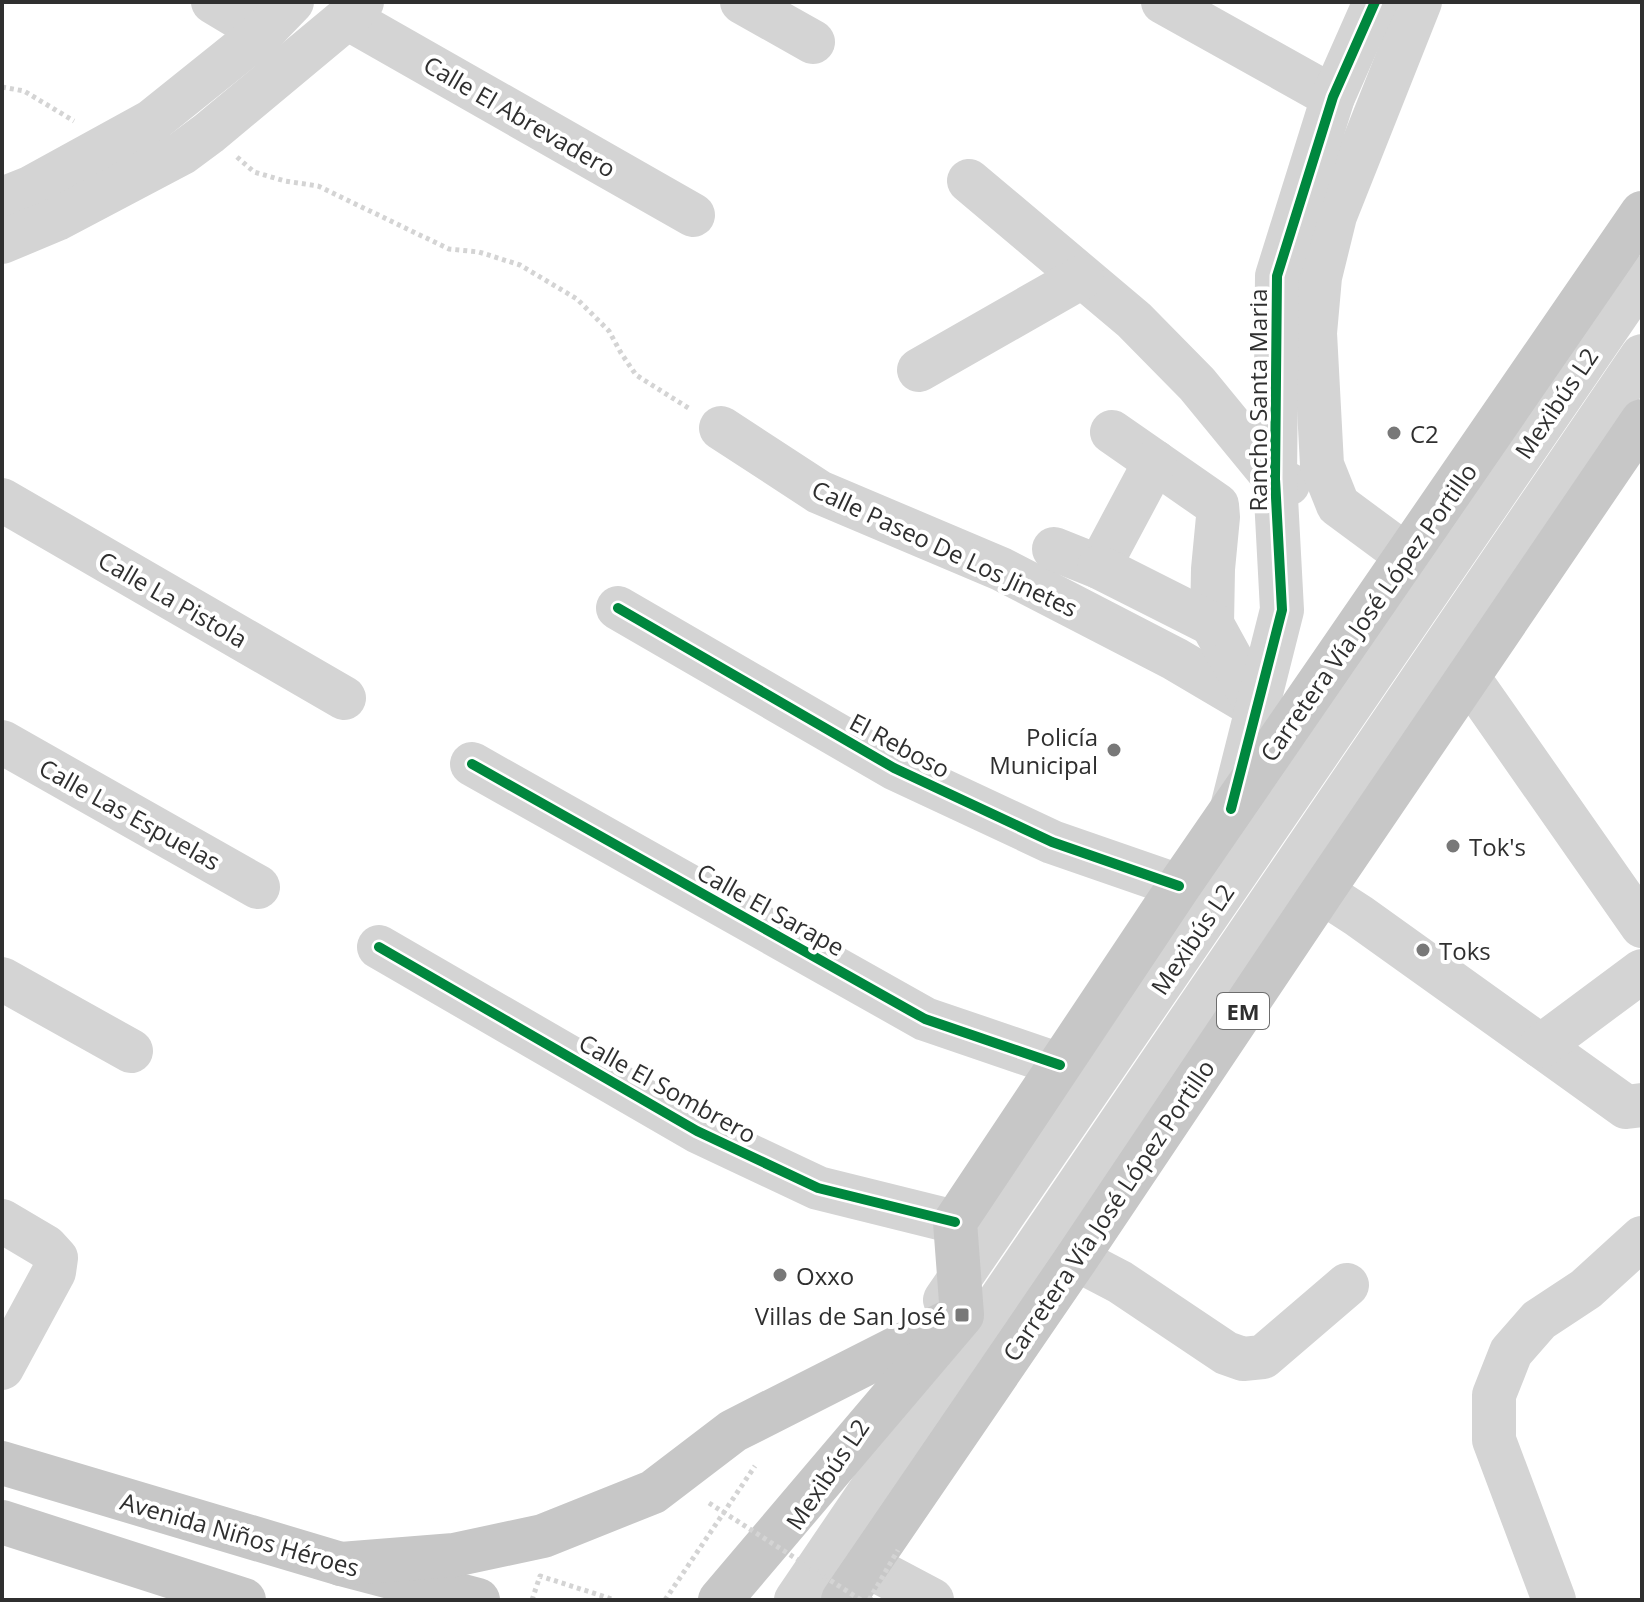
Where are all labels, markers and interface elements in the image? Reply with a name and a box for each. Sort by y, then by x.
street label: Calle El Abrevadero [418,48,622,184]
street label: Rancho Santa Maria [1241,288,1274,512]
street label: Mexibús L2 [1507,341,1605,465]
place label: C2 [1410,417,1439,450]
marker: C2 [1385,424,1403,442]
street label: Carretera Vía José López Portillo [1252,456,1484,768]
street label: Calle Paseo De Los Jinetes [807,472,1083,624]
street label: Calle La Pistola [93,543,253,655]
street label: El Reboso [844,705,956,785]
place label: Policía Municipal [989,720,1098,781]
marker: Policía Municipal [1105,741,1123,759]
street label: Calle Las Espuelas [34,751,226,877]
place label: Tok's [1469,830,1526,863]
marker: Tok's [1444,837,1462,855]
street label: Calle El Sarape [691,855,851,963]
street label: Mexibús L2 [1143,877,1241,1001]
place label: Toks [1439,934,1491,967]
marker: Toks [1414,941,1432,959]
road number: EM [1217,993,1269,1029]
street label: Calle El Sombrero [573,1026,763,1150]
street label: Carretera Vía José López Portillo [994,1053,1222,1367]
place label: Oxxo [796,1259,854,1292]
marker: Oxxo [771,1266,789,1284]
place label: Villas de San José [755,1299,946,1332]
marker: Villas de San José [953,1306,971,1324]
street label: Mexibús L2 [778,1412,876,1536]
street label: Avenida Niños Héroes [117,1484,363,1584]

